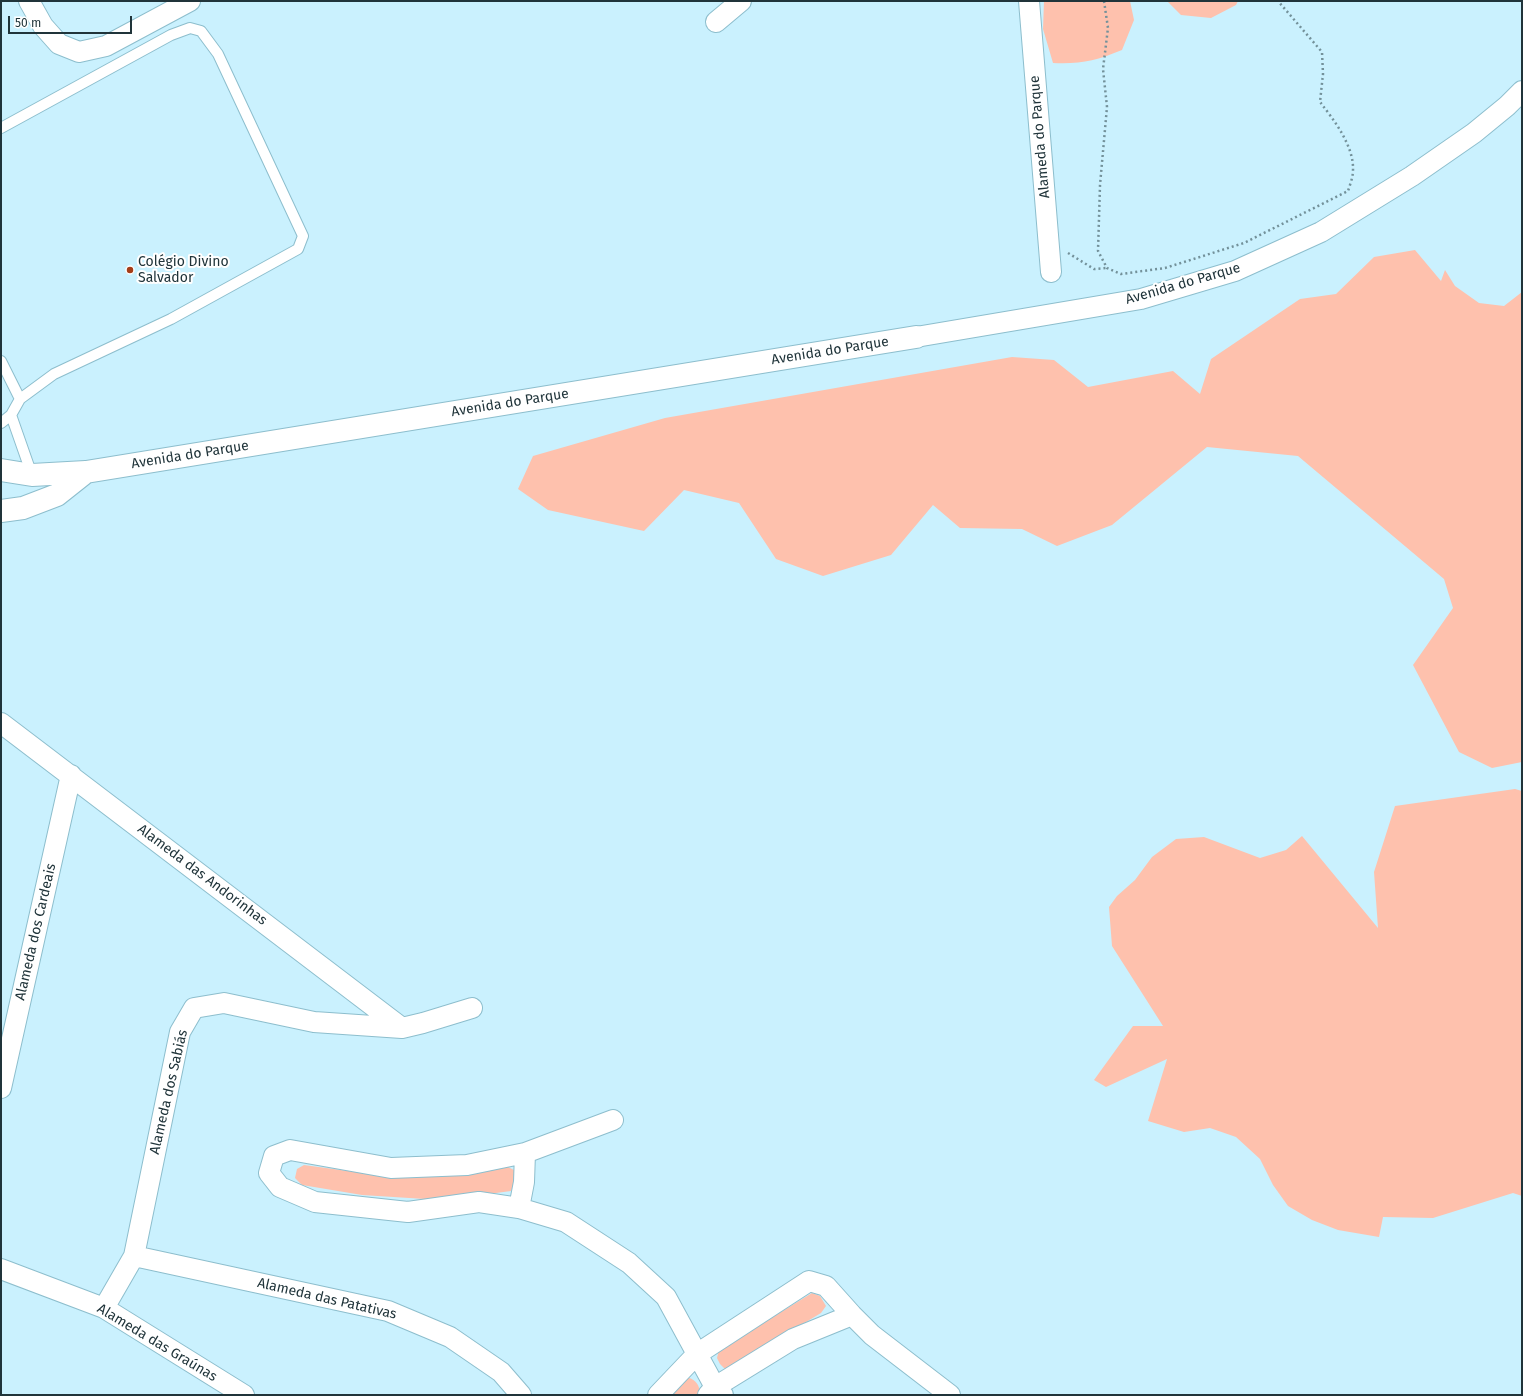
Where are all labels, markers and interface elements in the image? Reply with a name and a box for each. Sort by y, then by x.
scale bar [10,8,134,34]
text: 50 m [15,16,41,30]
street label: Alameda do Parque [1026,75,1054,199]
place label: Colégio Divino Salvador [138,254,229,286]
street label: Avenida do Parque [1124,260,1242,308]
marker: Colégio Divino Salvador [125,265,135,275]
street label: Avenida do Parque [770,333,890,369]
street label: Avenida do Parque [450,385,570,421]
street label: Avenida do Parque [130,437,250,473]
street label: Alameda das Andorinhas [134,821,270,929]
street label: Alameda dos Cardeais [12,862,60,1002]
street label: Alameda dos Sabiás [146,1028,192,1156]
street label: Alameda das Patativas [256,1275,398,1323]
street label: Alameda das Graúnas [94,1301,220,1385]

